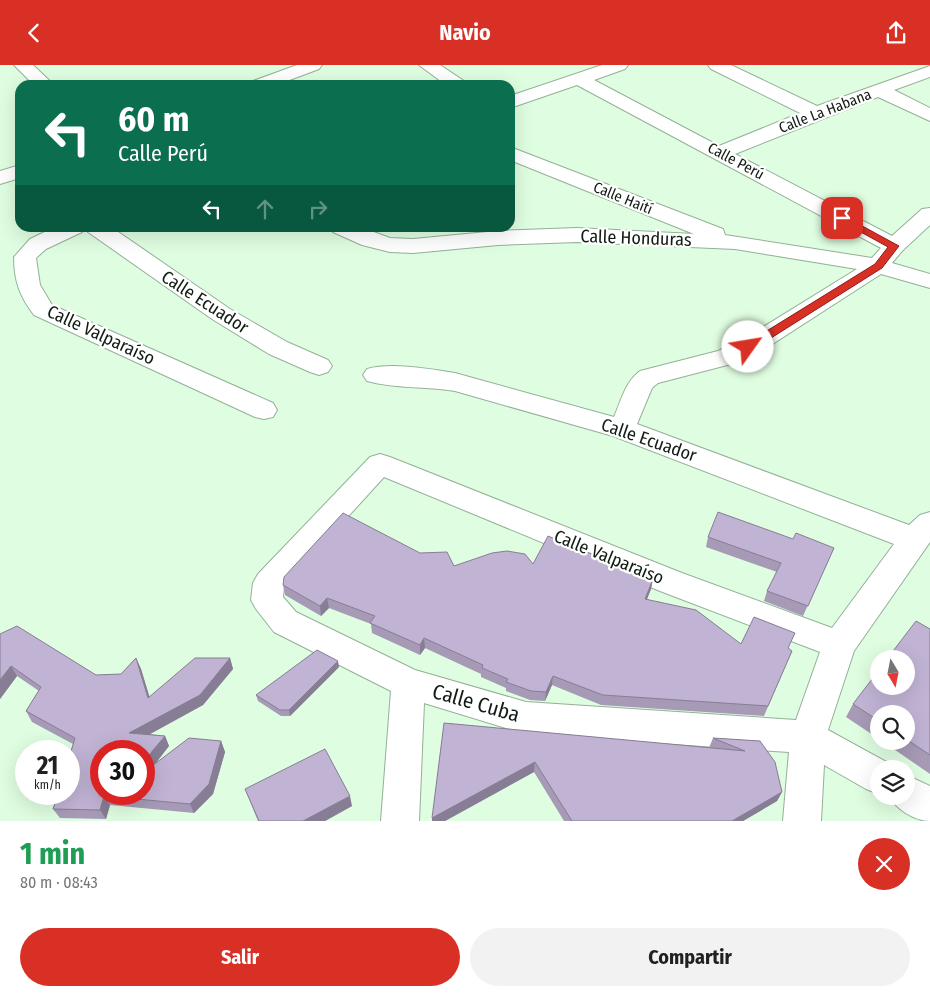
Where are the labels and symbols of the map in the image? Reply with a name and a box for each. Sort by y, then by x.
street label: Calle La Habana [776,85,874,137]
street label: Calle Perú [705,139,767,183]
street label: Calle Haití [591,178,655,218]
pin [821,197,863,239]
street label: Calle Honduras [580,225,692,251]
street label: Calle Ecuador [157,266,253,339]
street label: Calle Valparaíso [44,300,158,370]
position arrow [721,320,773,372]
street label: Calle Ecuador [598,413,700,467]
street label: Calle Valparaíso [551,525,667,589]
north arrow [870,650,915,695]
street label: Calle Cuba [429,678,523,728]
speed limit sign: 30 [90,740,155,805]

